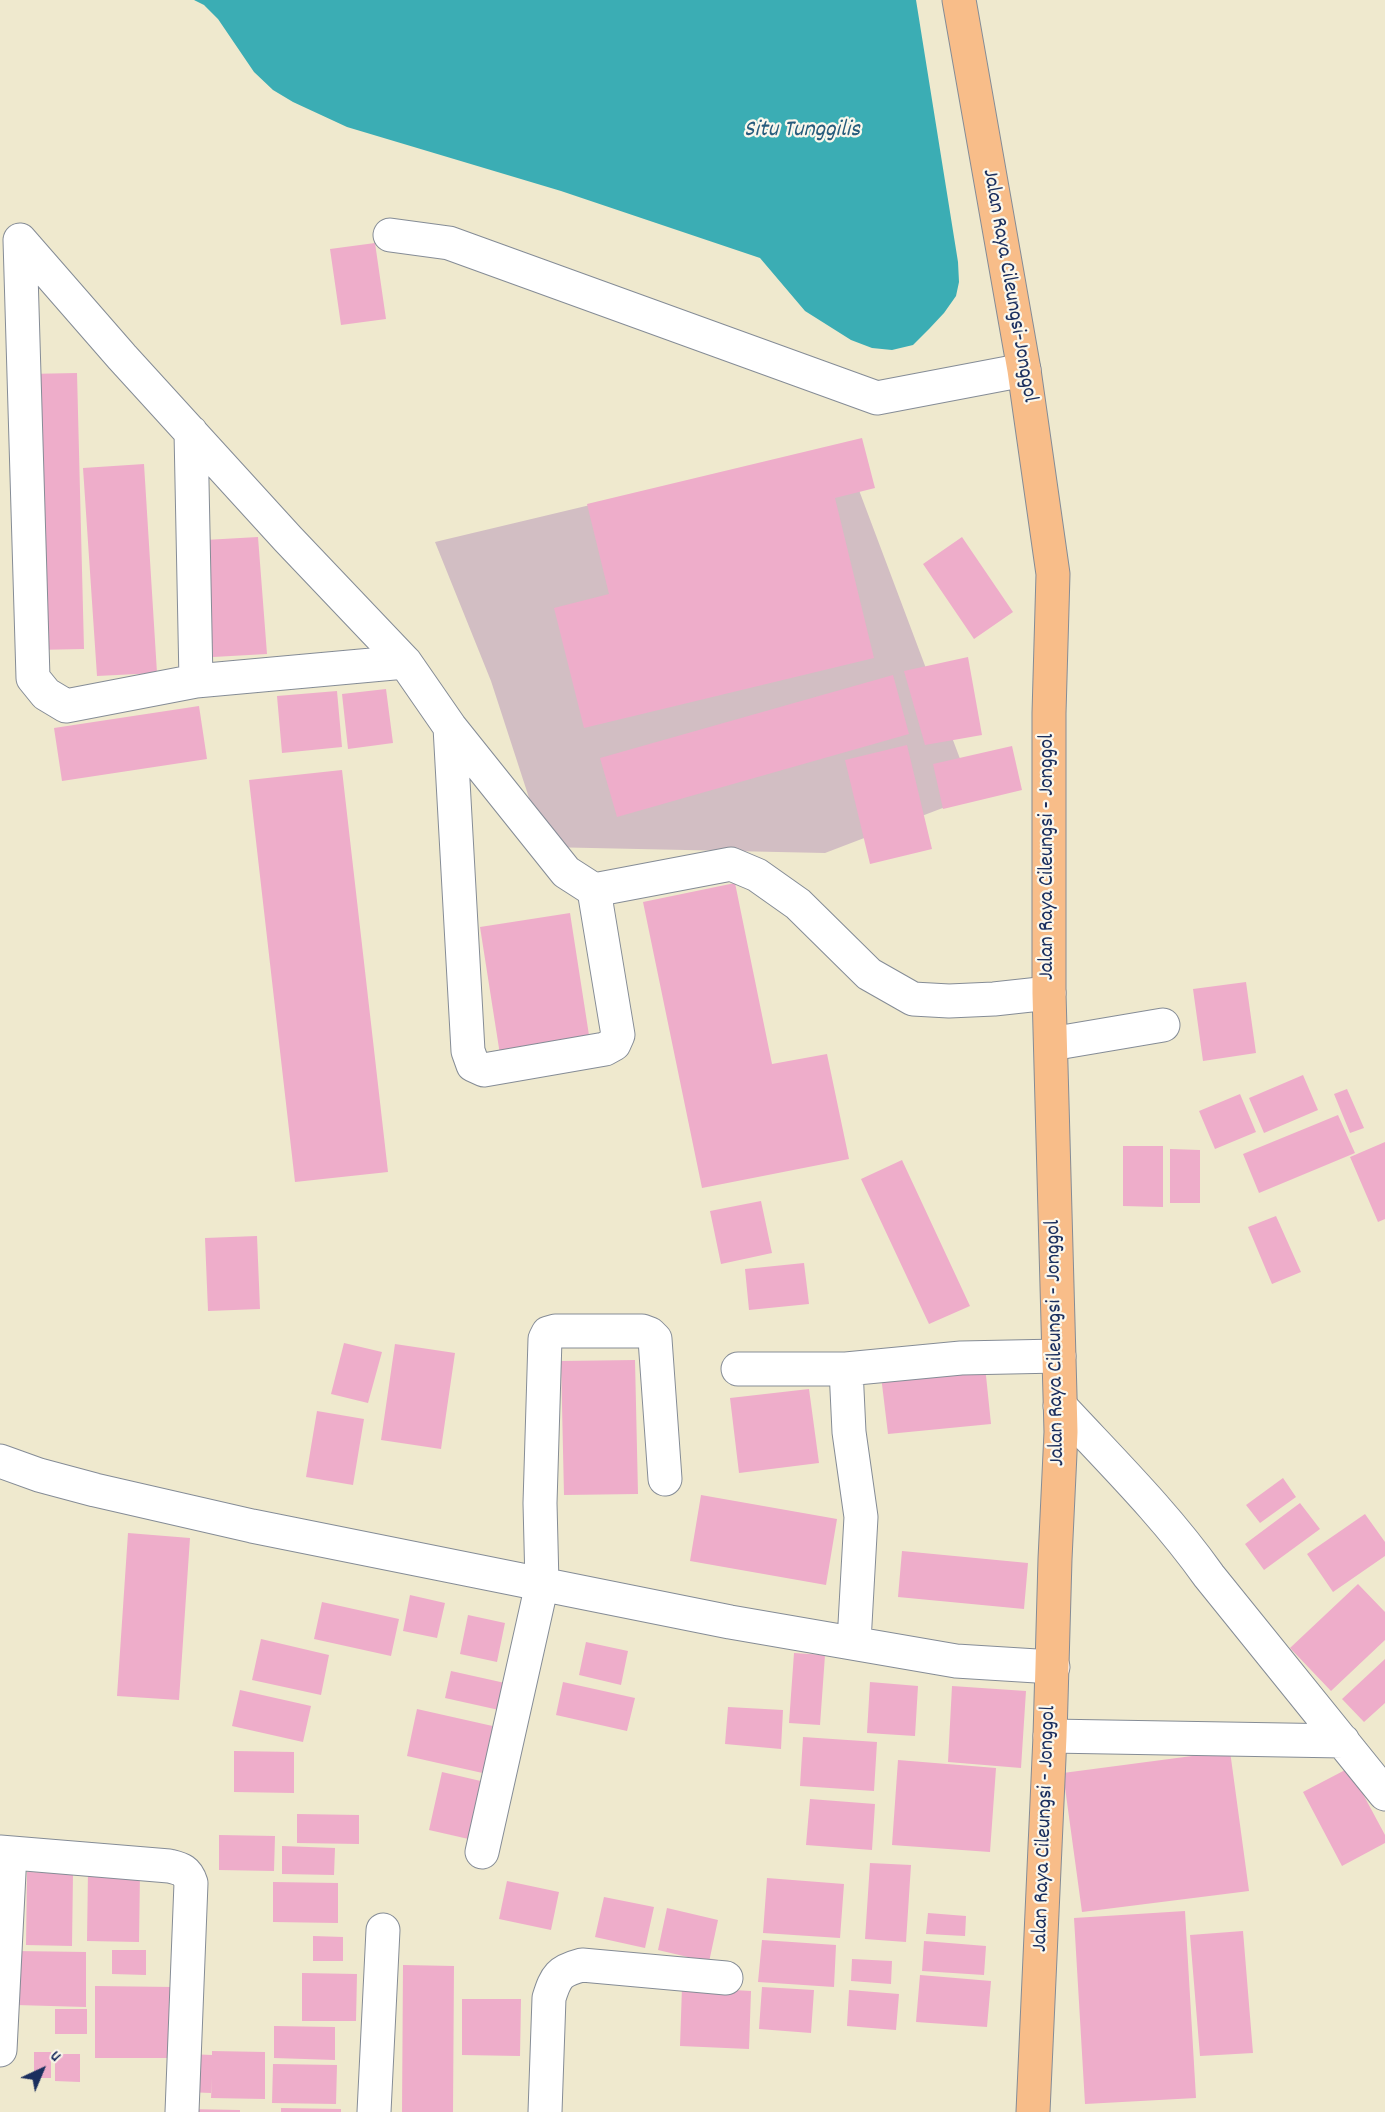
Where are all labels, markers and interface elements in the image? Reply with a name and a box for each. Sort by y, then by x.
water label: Situ Tunggilis [744,118,860,146]
street label: Jalan Raya Cileungsi-Jonggol [974,167,1042,405]
street label: Jalan Raya Cileungsi - Jonggol [1036,734,1062,980]
street label: Jalan Raya Cileungsi - Jonggol [1042,1219,1072,1467]
street label: Jalan Raya Cileungsi - Jonggol [1029,1705,1063,1953]
north arrow [12,2040,72,2100]
text: U [44,2046,66,2068]

